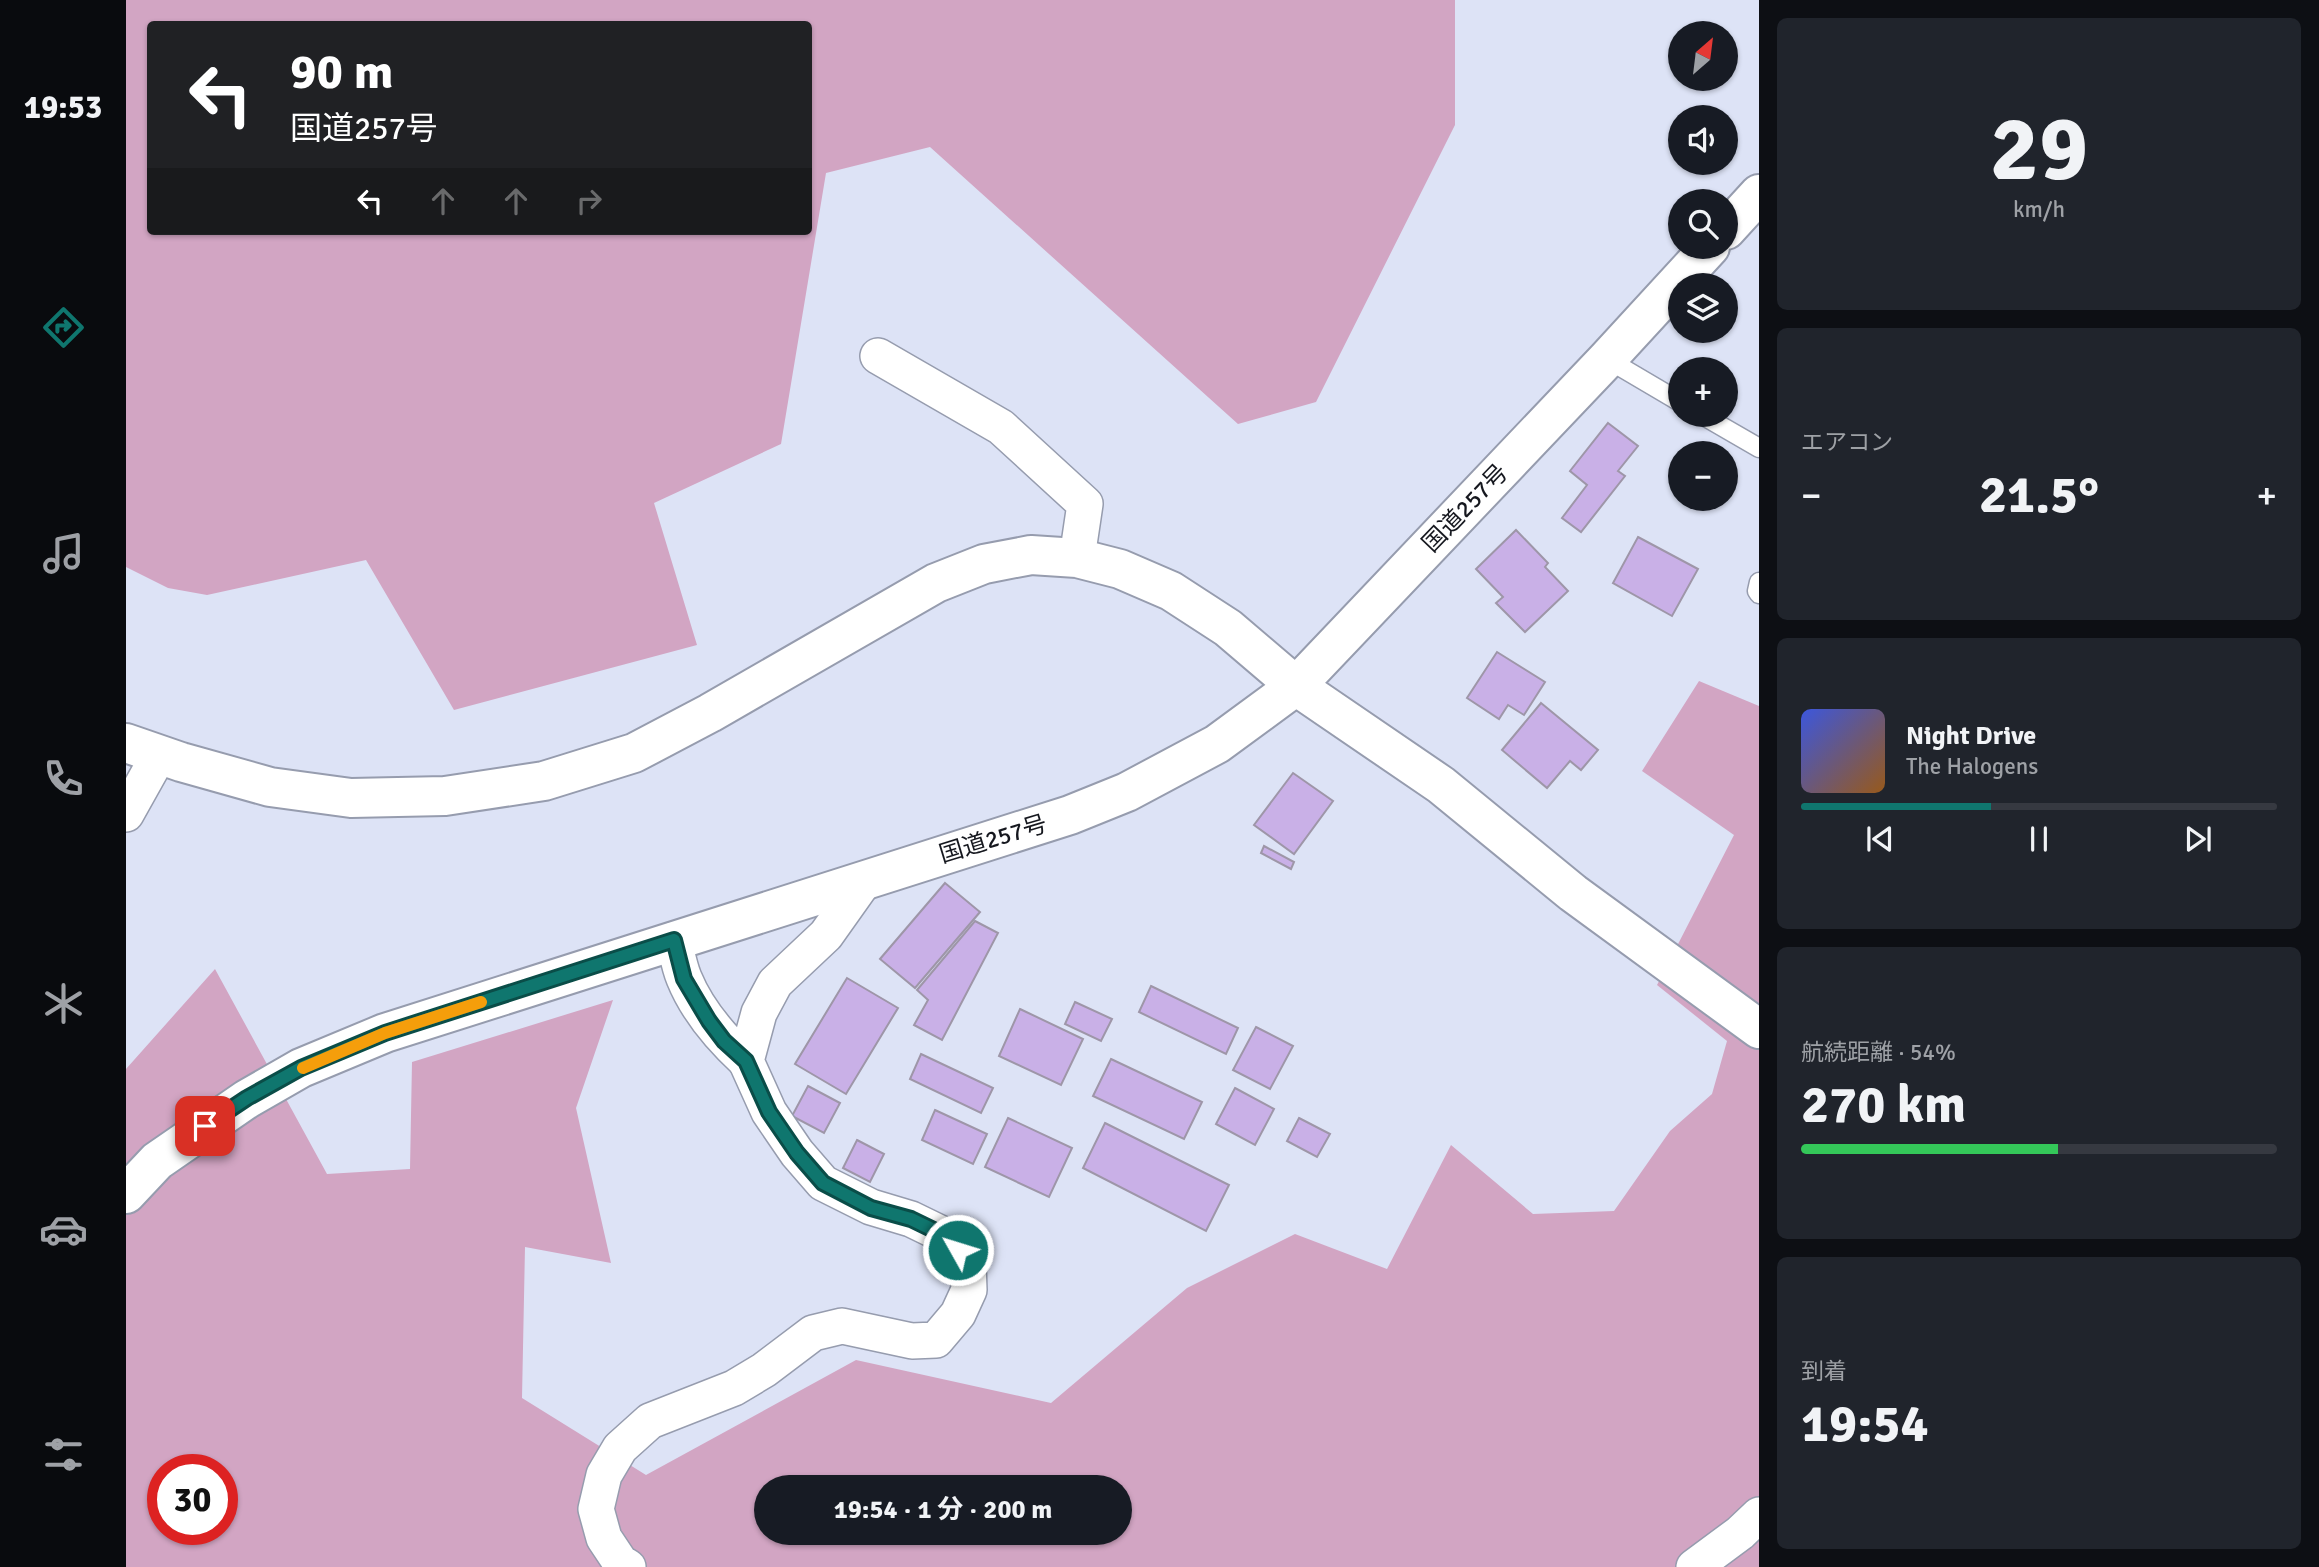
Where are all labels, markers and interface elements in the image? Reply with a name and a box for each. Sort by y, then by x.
north arrow [1668,21,1738,91]
map controls [1668,21,1738,511]
text: 90 m [290,42,393,102]
icon: left [175,49,266,140]
text: 19:53 [24,88,102,127]
text: 29 [1990,93,2088,206]
button: sound [1668,105,1738,175]
text: 国道257号 [290,109,438,148]
icon: left [351,182,389,220]
icon: ahead [424,182,462,220]
icon: ahead [497,182,535,220]
icon: right [570,182,608,220]
button: search [1668,189,1738,259]
text: km/h [2013,195,2065,224]
button: layers [1668,273,1738,343]
icon: directions [39,303,88,352]
button: + [1668,357,1738,427]
text: エアコン [1801,428,1893,457]
button: − [1668,441,1738,511]
street label: 国道257号 [1416,458,1514,558]
text: 21.5° [1979,463,2099,527]
text: − [1801,472,1822,519]
text: + [2256,472,2277,519]
icon: music [39,529,88,578]
text: Night Drive [1906,720,2036,752]
text: The Halogens [1906,752,2038,781]
icon: phone [39,754,88,803]
street label: 国道257号 [936,808,1050,870]
icon: previous [1861,820,1899,858]
icon: pause [2020,820,2058,858]
icon: next [2179,820,2217,858]
icon: climate [39,979,88,1028]
text: 航続距離 · 54% [1801,1038,1956,1067]
text: 270 km [1801,1073,1966,1137]
pin [175,1096,235,1156]
icon: arrive [186,1107,224,1145]
icon: car [39,1205,88,1254]
position arrow [921,1213,995,1287]
text: 到着 [1801,1357,1847,1386]
text: 19:54 [1801,1392,1929,1456]
icon: filters [39,1430,88,1479]
speed limit sign: 30 [147,1454,238,1545]
text: 19:54 · 1 分 · 200 m [834,1494,1052,1526]

